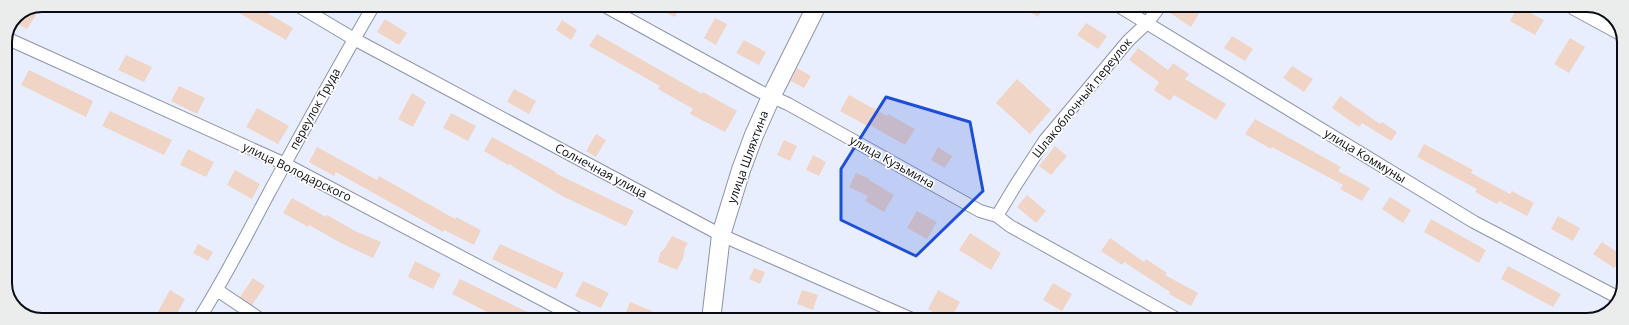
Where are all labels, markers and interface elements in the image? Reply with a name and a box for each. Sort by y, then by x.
street label: Шлакоблочный переулок [1028,33,1136,161]
street label: переулок Труда [285,65,344,153]
street label: улица Шляхтина [723,108,772,206]
street label: улица Коммуны [1321,124,1409,187]
street label: улица Кузьмина [847,131,938,192]
street label: улица Володарского [240,138,355,205]
street label: Солнечная улица [552,139,650,202]

